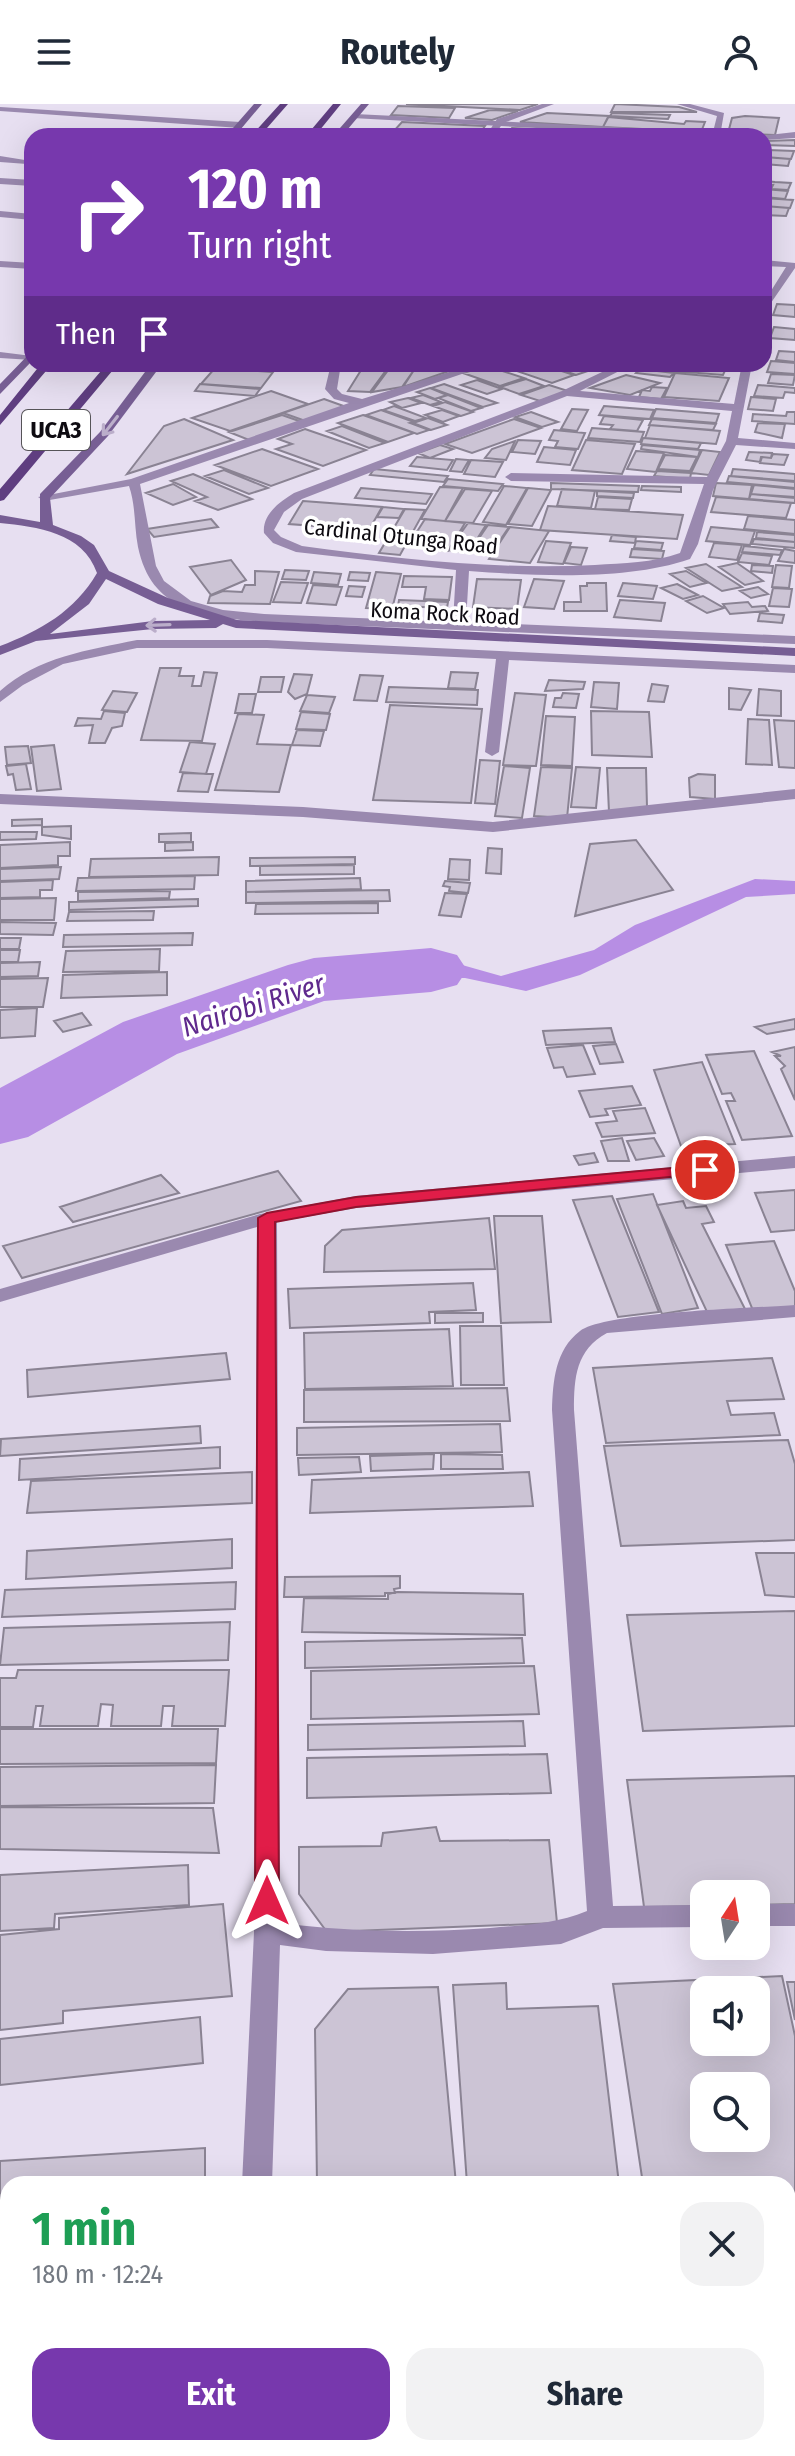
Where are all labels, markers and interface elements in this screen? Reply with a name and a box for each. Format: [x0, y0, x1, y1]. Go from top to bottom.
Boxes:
icon: menu [32, 30, 76, 74]
text: Routely [340, 30, 455, 74]
icon: person [719, 30, 763, 74]
text: 120 m [188, 156, 323, 223]
icon: right [56, 160, 160, 264]
text: Turn right [188, 224, 331, 268]
icon: arrive [132, 312, 176, 356]
text: Then [56, 316, 116, 352]
road number: UCA3 [22, 410, 90, 450]
one-way arrow [101, 415, 119, 436]
street label: Cardinal Otunga Road [303, 513, 499, 560]
street label: Koma Rock Road [370, 596, 520, 631]
one-way arrow [145, 618, 172, 633]
water label: Nairobi River [178, 967, 330, 1044]
pin [671, 1136, 739, 1204]
icon: arrive [683, 1148, 727, 1192]
position arrow [225, 1859, 309, 1943]
north arrow [690, 1880, 770, 1960]
map controls [690, 1880, 770, 2152]
button: sound [690, 1976, 770, 2056]
button: search [690, 2072, 770, 2152]
text: 1 min [32, 2200, 137, 2258]
button: close [680, 2202, 764, 2286]
text: 180 m · 12:24 [32, 2259, 163, 2290]
button: Exit [32, 2348, 390, 2440]
button: Share [406, 2348, 764, 2440]

